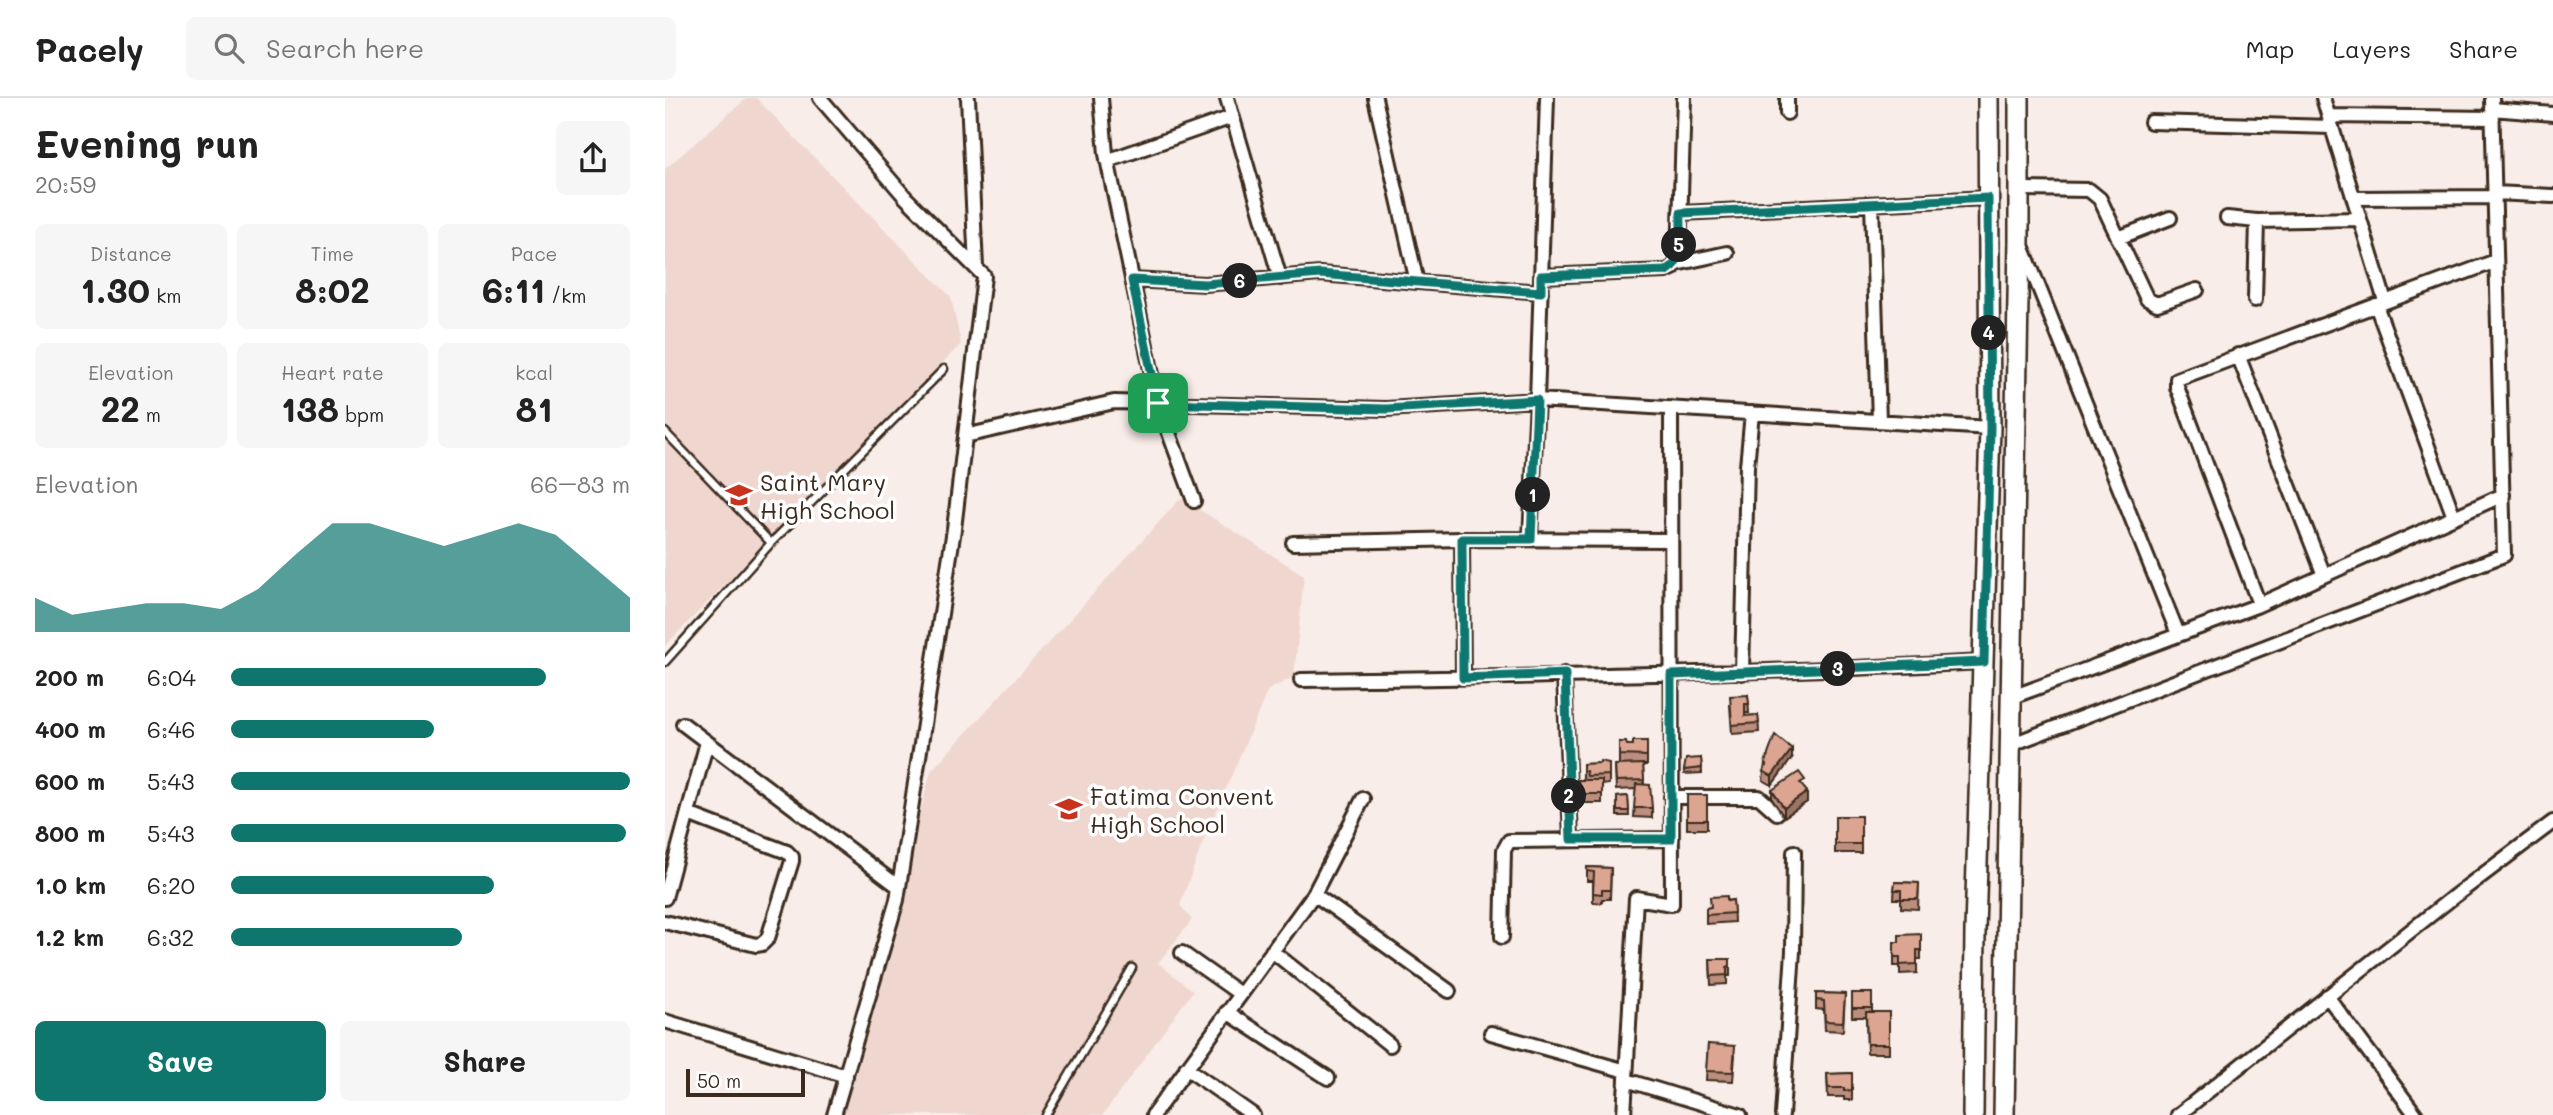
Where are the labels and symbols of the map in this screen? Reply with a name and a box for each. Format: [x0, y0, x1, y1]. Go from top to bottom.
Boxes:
pin: 5 [1661, 228, 1697, 262]
pin: 6 [1223, 264, 1257, 298]
pin: 4 [1971, 316, 2007, 350]
pin [1128, 373, 1188, 433]
place label: Saint Mary High School [760, 466, 895, 525]
pin: 1 [1515, 478, 1551, 512]
school or university icon: Saint Mary High School [724, 480, 754, 510]
pin: 3 [1821, 652, 1855, 686]
pin: 2 [1551, 778, 1587, 814]
place label: Fatima Convent High School [1090, 780, 1274, 839]
school or university icon: Fatima Convent High School [1054, 794, 1084, 824]
scale bar [686, 1066, 805, 1098]

